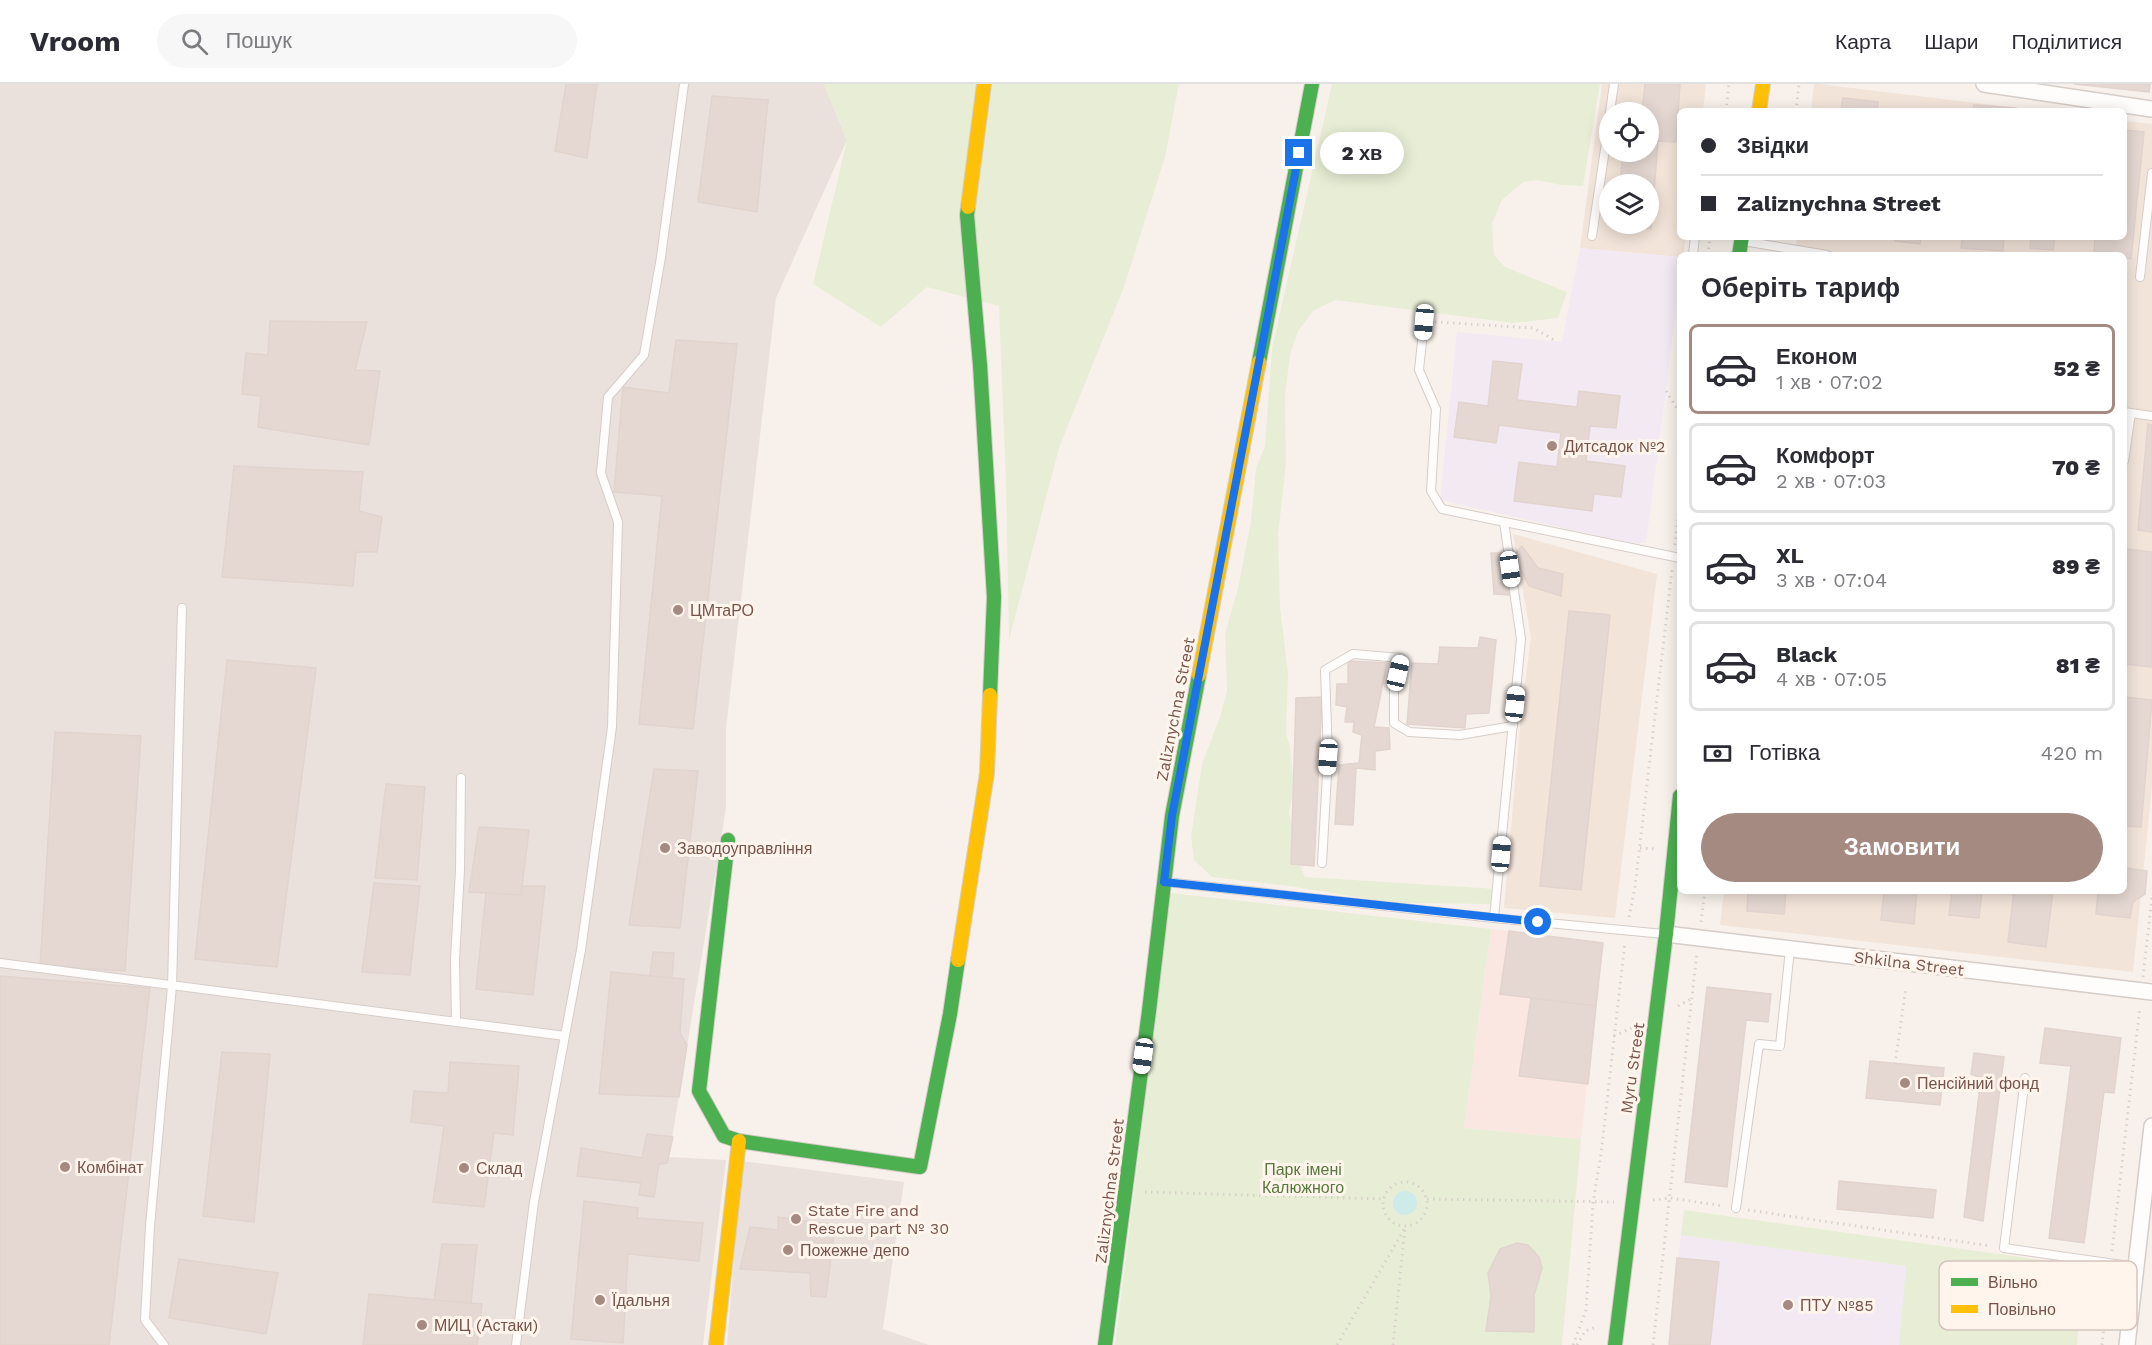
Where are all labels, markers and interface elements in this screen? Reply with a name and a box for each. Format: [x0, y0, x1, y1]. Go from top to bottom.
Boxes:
search box [157, 14, 577, 68]
text: Vroom [30, 25, 121, 58]
icon: search [178, 25, 211, 58]
text: Пошук [226, 28, 292, 53]
text: Карта [1835, 29, 1891, 54]
text: Шари [1924, 29, 1979, 54]
text: Поділитися [2012, 29, 2122, 54]
map controls [1599, 102, 1659, 234]
button: locate [1599, 102, 1659, 162]
callout: 2 хв [1320, 132, 1404, 174]
text: Звідки [1737, 133, 1809, 158]
route end [1285, 139, 1312, 166]
text: 2 хв [1342, 141, 1382, 165]
button: layers [1599, 174, 1659, 234]
text: Zaliznychna Street [1737, 191, 1941, 216]
text: Оберіть тариф [1701, 272, 1900, 304]
car [1413, 303, 1435, 341]
icon: car [1704, 342, 1758, 396]
text: Економ [1776, 344, 1858, 369]
text: 52 ₴ [2053, 356, 2100, 381]
text: 1 хв · 07:02 [1776, 370, 1883, 394]
place label: Дитсадок №2 [1564, 437, 1665, 456]
marker: Дитсадок №2 [1545, 439, 1559, 453]
icon: car [1704, 441, 1758, 495]
text: Комфорт [1776, 443, 1875, 468]
text: 70 ₴ [2052, 455, 2100, 480]
text: 2 хв · 07:03 [1776, 469, 1886, 493]
icon: car [1704, 540, 1758, 594]
text: XL [1776, 543, 1804, 568]
car [1499, 550, 1521, 588]
text: 89 ₴ [2052, 554, 2100, 579]
text: 3 хв · 07:04 [1776, 568, 1887, 592]
place label: ЦМтаРО [690, 601, 754, 620]
marker: ЦМтаРО [671, 603, 685, 617]
street label: Zaliznychna Street [1152, 635, 1199, 782]
icon: car [1704, 639, 1758, 693]
text: Black [1776, 642, 1837, 667]
car [1385, 653, 1411, 693]
text: 81 ₴ [2056, 653, 2100, 678]
text: 4 хв · 07:05 [1776, 667, 1887, 691]
car [1504, 685, 1526, 723]
icon: cash [1701, 737, 1734, 770]
car [1318, 738, 1338, 776]
text: Готівка [1749, 740, 1820, 765]
text: 420 m [2041, 741, 2103, 765]
button: Замовити [1701, 813, 2103, 882]
car [1490, 835, 1512, 873]
place label: Заводоуправління [677, 839, 812, 858]
marker: Заводоуправління [658, 841, 672, 855]
route start [1524, 908, 1551, 935]
street label: Shkilna Street [1853, 947, 1965, 980]
street label: Myru Street [1617, 1021, 1648, 1115]
car [1132, 1037, 1154, 1075]
place label: Пенсійний фонд [1917, 1074, 2040, 1093]
marker: Пенсійний фонд [1898, 1076, 1912, 1090]
street label: Zaliznychna Street [1091, 1117, 1128, 1265]
place label: Комбінат [77, 1158, 144, 1177]
place label: Склад [476, 1159, 523, 1178]
marker: Комбінат [58, 1160, 72, 1174]
park label: Парк імені Калюжного [1262, 1160, 1344, 1197]
marker: Склад [457, 1161, 471, 1175]
place label: State Fire and Rescue part № 30 [808, 1201, 949, 1238]
marker: State Fire and Rescue part № 30 [789, 1212, 803, 1226]
place label: Пожежне депо [800, 1241, 909, 1260]
marker: Пожежне депо [781, 1243, 795, 1257]
legend [1939, 1261, 2137, 1330]
text: Вільно [1988, 1273, 2038, 1292]
place label: Їдальня [612, 1291, 670, 1310]
marker: Їдальня [593, 1293, 607, 1307]
place label: ПТУ №85 [1800, 1296, 1874, 1315]
marker: ПТУ №85 [1781, 1298, 1795, 1312]
text: Повільно [1988, 1300, 2056, 1319]
place label: МИЦ (Астаки) [434, 1316, 538, 1335]
marker: МИЦ (Астаки) [415, 1318, 429, 1332]

